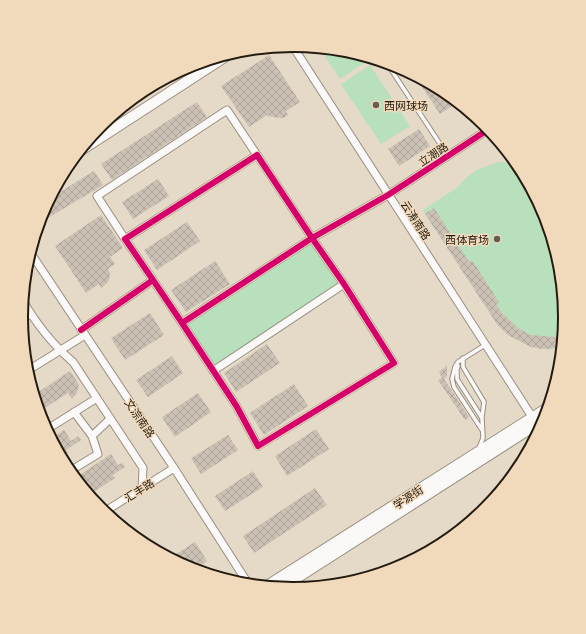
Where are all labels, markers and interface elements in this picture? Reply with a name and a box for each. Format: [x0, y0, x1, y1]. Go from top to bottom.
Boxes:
place label: 西网球场 [384, 98, 428, 113]
marker: 西网球场 [371, 100, 381, 110]
street label: 立潮路 [415, 139, 451, 169]
street label: 云涛南路 [398, 197, 434, 243]
place label: 西体育场 [445, 232, 489, 247]
marker: 西体育场 [492, 234, 502, 244]
street label: 文淙南路 [121, 396, 159, 440]
street label: 汇丰路 [121, 475, 157, 505]
street label: 学源街 [390, 482, 426, 512]

